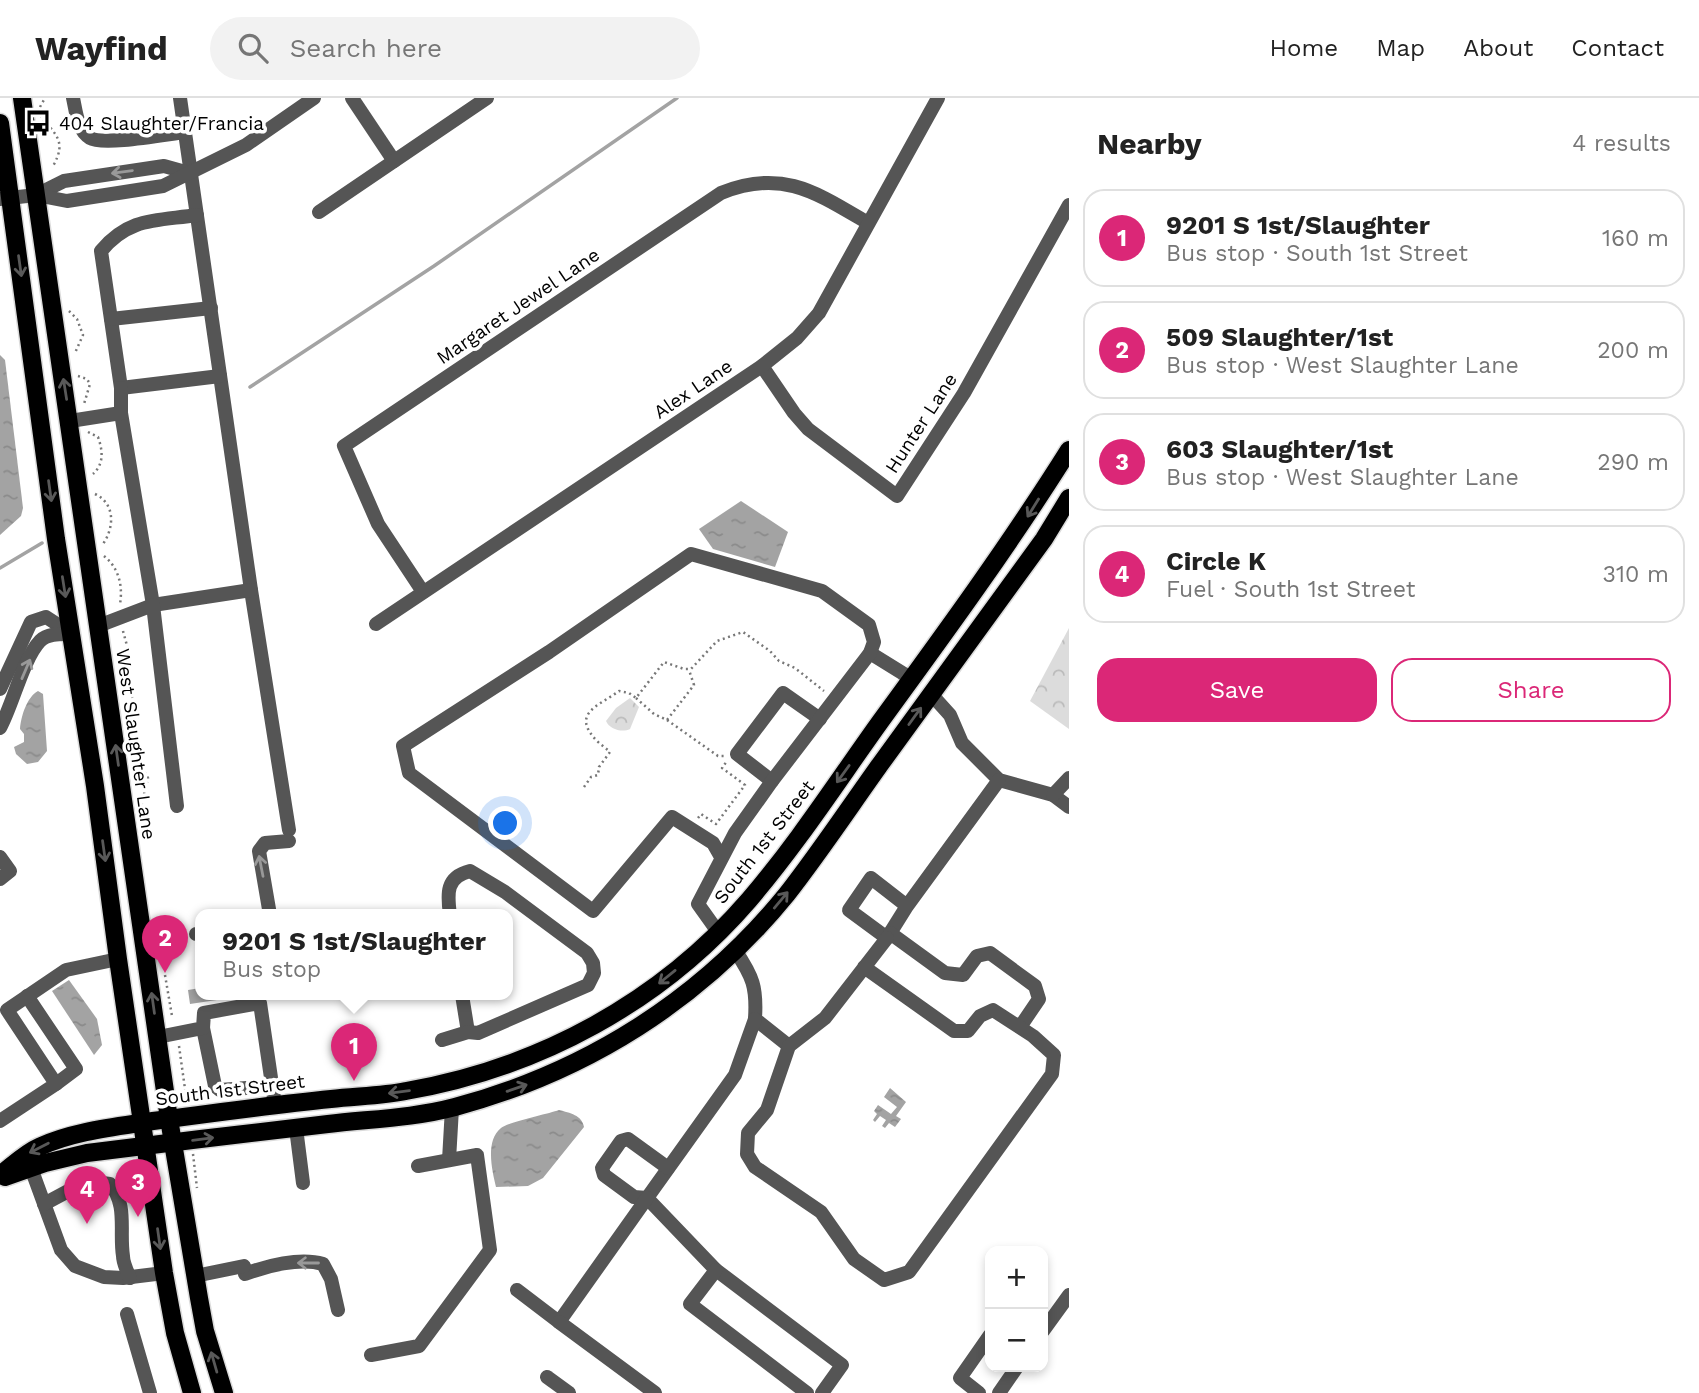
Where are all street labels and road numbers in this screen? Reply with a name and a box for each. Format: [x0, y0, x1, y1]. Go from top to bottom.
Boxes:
street label: Margaret Jewel Lane [432, 243, 604, 369]
street label: Alex Lane [649, 354, 737, 424]
street label: Hunter Lane [880, 369, 962, 477]
street label: West Slaughter Lane [111, 647, 161, 841]
street label: South 1st Street [709, 776, 819, 908]
street label: South 1st Street [154, 1069, 306, 1111]

